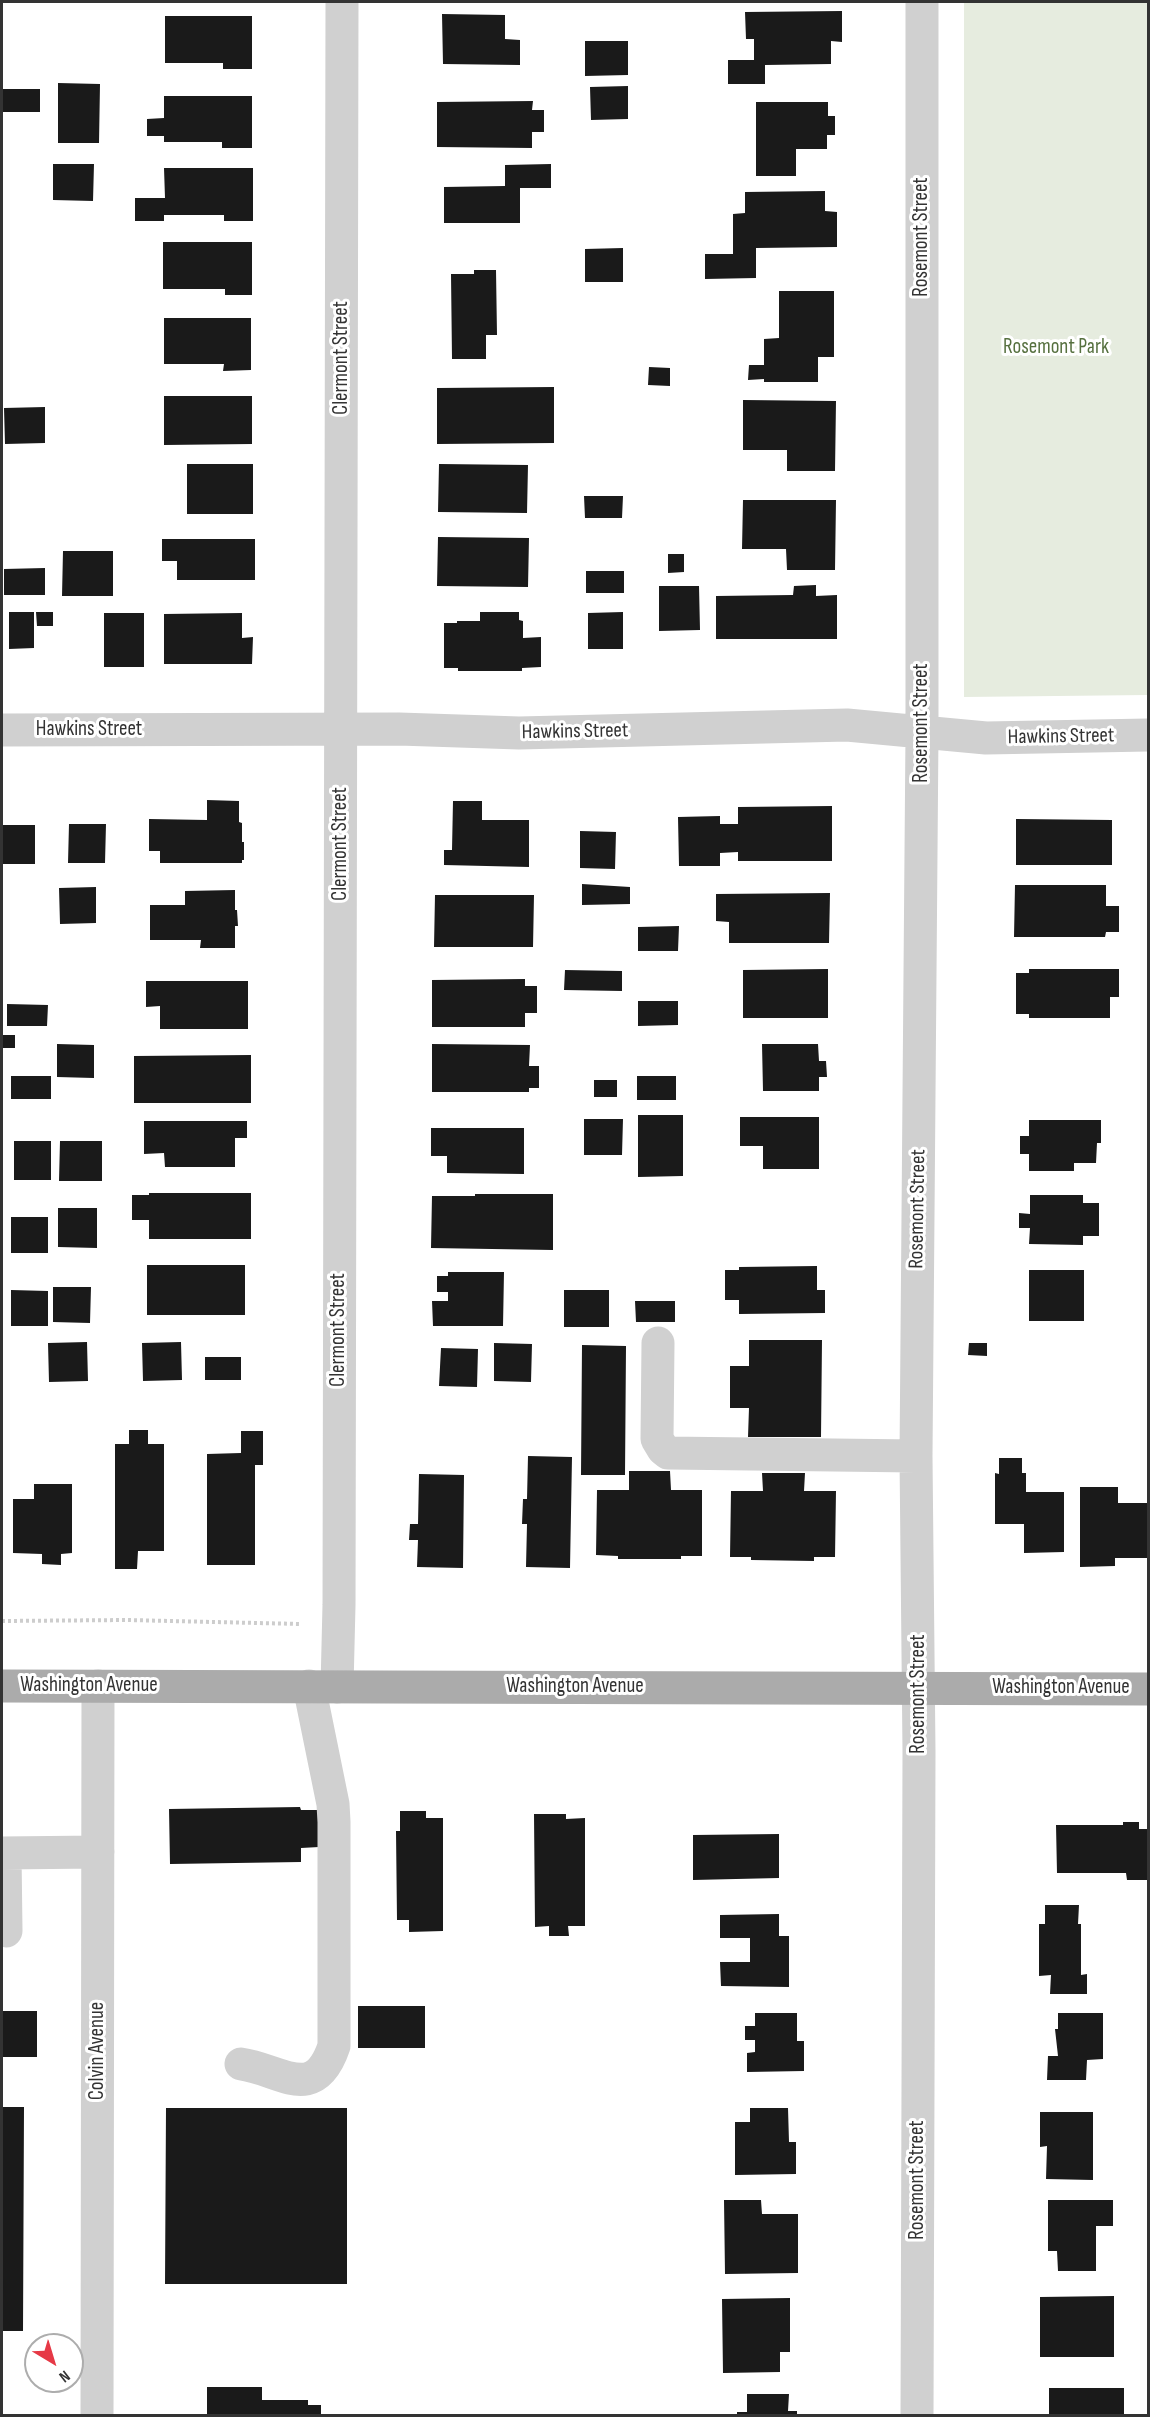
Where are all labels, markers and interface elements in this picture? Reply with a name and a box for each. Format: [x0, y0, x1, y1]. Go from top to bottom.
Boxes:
street label: Rosemont Street [909, 177, 935, 297]
street label: Clermont Street [329, 301, 355, 415]
park label: Rosemont Park [1003, 335, 1109, 361]
street label: Rosemont Street [909, 663, 935, 783]
street label: Hawkins Street [36, 717, 142, 743]
street label: Hawkins Street [522, 718, 628, 746]
street label: Hawkins Street [1008, 723, 1114, 751]
street label: Clermont Street [328, 787, 354, 901]
street label: Rosemont Street [904, 1149, 932, 1269]
street label: Clermont Street [326, 1273, 352, 1387]
street label: Rosemont Street [906, 1634, 932, 1754]
street label: Washington Avenue [20, 1673, 158, 1699]
street label: Washington Avenue [506, 1674, 644, 1700]
street label: Washington Avenue [992, 1675, 1130, 1701]
street label: Colvin Avenue [85, 2002, 111, 2100]
street label: Rosemont Street [905, 2120, 931, 2240]
north arrow [24, 2333, 84, 2393]
text: N [55, 2366, 73, 2386]

